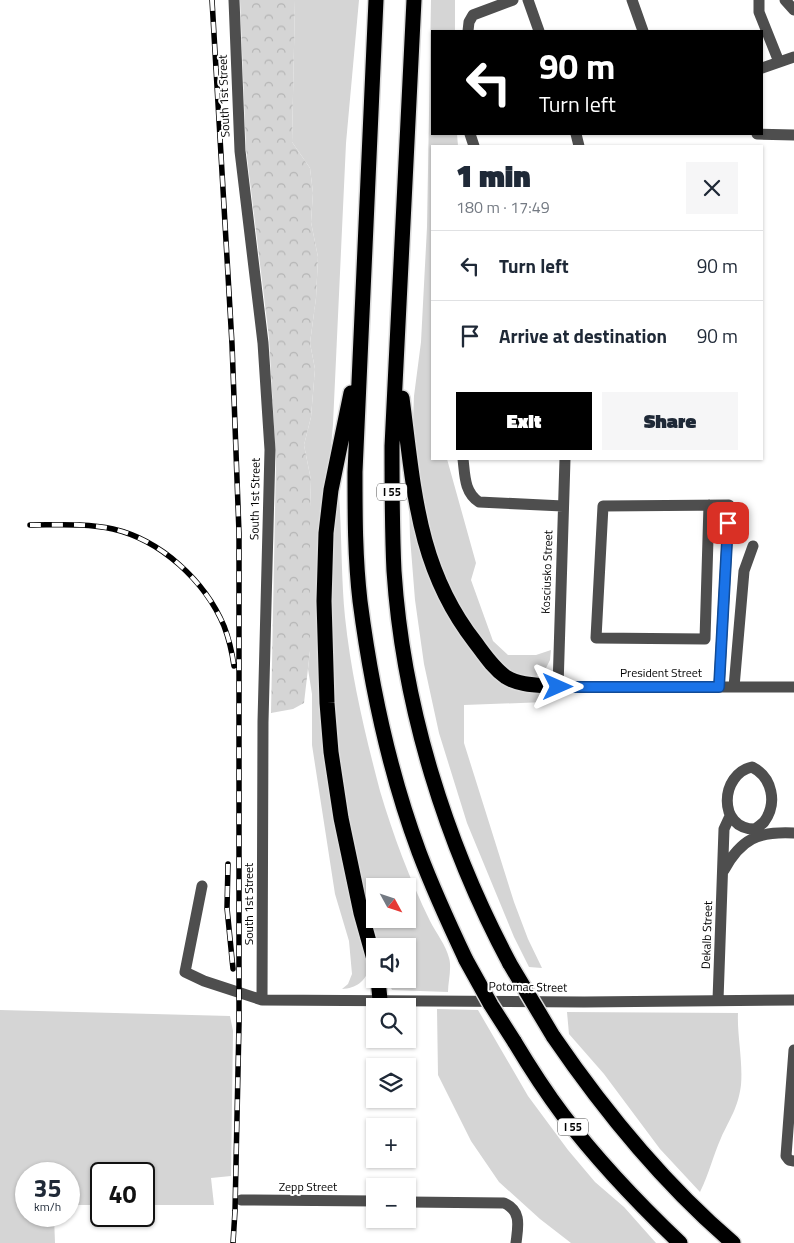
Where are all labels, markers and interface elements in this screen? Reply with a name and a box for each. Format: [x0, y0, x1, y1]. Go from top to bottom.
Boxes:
text: 90 m [539, 39, 615, 93]
icon: left [456, 50, 521, 115]
street label: South 1st Street [213, 54, 234, 138]
text: Turn left [539, 87, 616, 121]
text: 1 min [456, 153, 531, 199]
button: close [686, 162, 738, 214]
text: 180 m · 17:49 [456, 195, 550, 219]
text: Turn left [499, 251, 569, 280]
text: 90 m [697, 251, 738, 280]
icon: left [456, 252, 484, 280]
text: Arrive at destination [499, 321, 667, 350]
text: 90 m [697, 321, 738, 350]
icon: arrive [456, 322, 484, 350]
button: Exit [456, 392, 592, 450]
button: Share [602, 392, 738, 450]
street label: South 1st Street [244, 457, 265, 540]
road number: I 55 [377, 484, 407, 501]
pin [707, 502, 749, 544]
icon: arrive [714, 509, 742, 537]
street label: Kosciusko Street [536, 529, 557, 614]
position arrow [531, 660, 583, 712]
street label: President Street [620, 663, 703, 682]
street label: South 1st Street [239, 862, 258, 945]
north arrow [366, 878, 416, 928]
map controls [366, 878, 416, 1228]
street label: Dekalb Street [696, 900, 717, 969]
button: sound [366, 938, 416, 988]
street label: Potomac Street [488, 976, 568, 997]
button: search [366, 998, 416, 1048]
button: layers [366, 1058, 416, 1108]
button: + [366, 1118, 416, 1168]
road number: I 55 [558, 1118, 588, 1136]
speed limit sign: 40 [90, 1162, 155, 1227]
text: 35 [33, 1169, 62, 1207]
street label: Zepp Street [279, 1177, 338, 1196]
button: − [366, 1178, 416, 1228]
text: km/h [34, 1197, 61, 1216]

